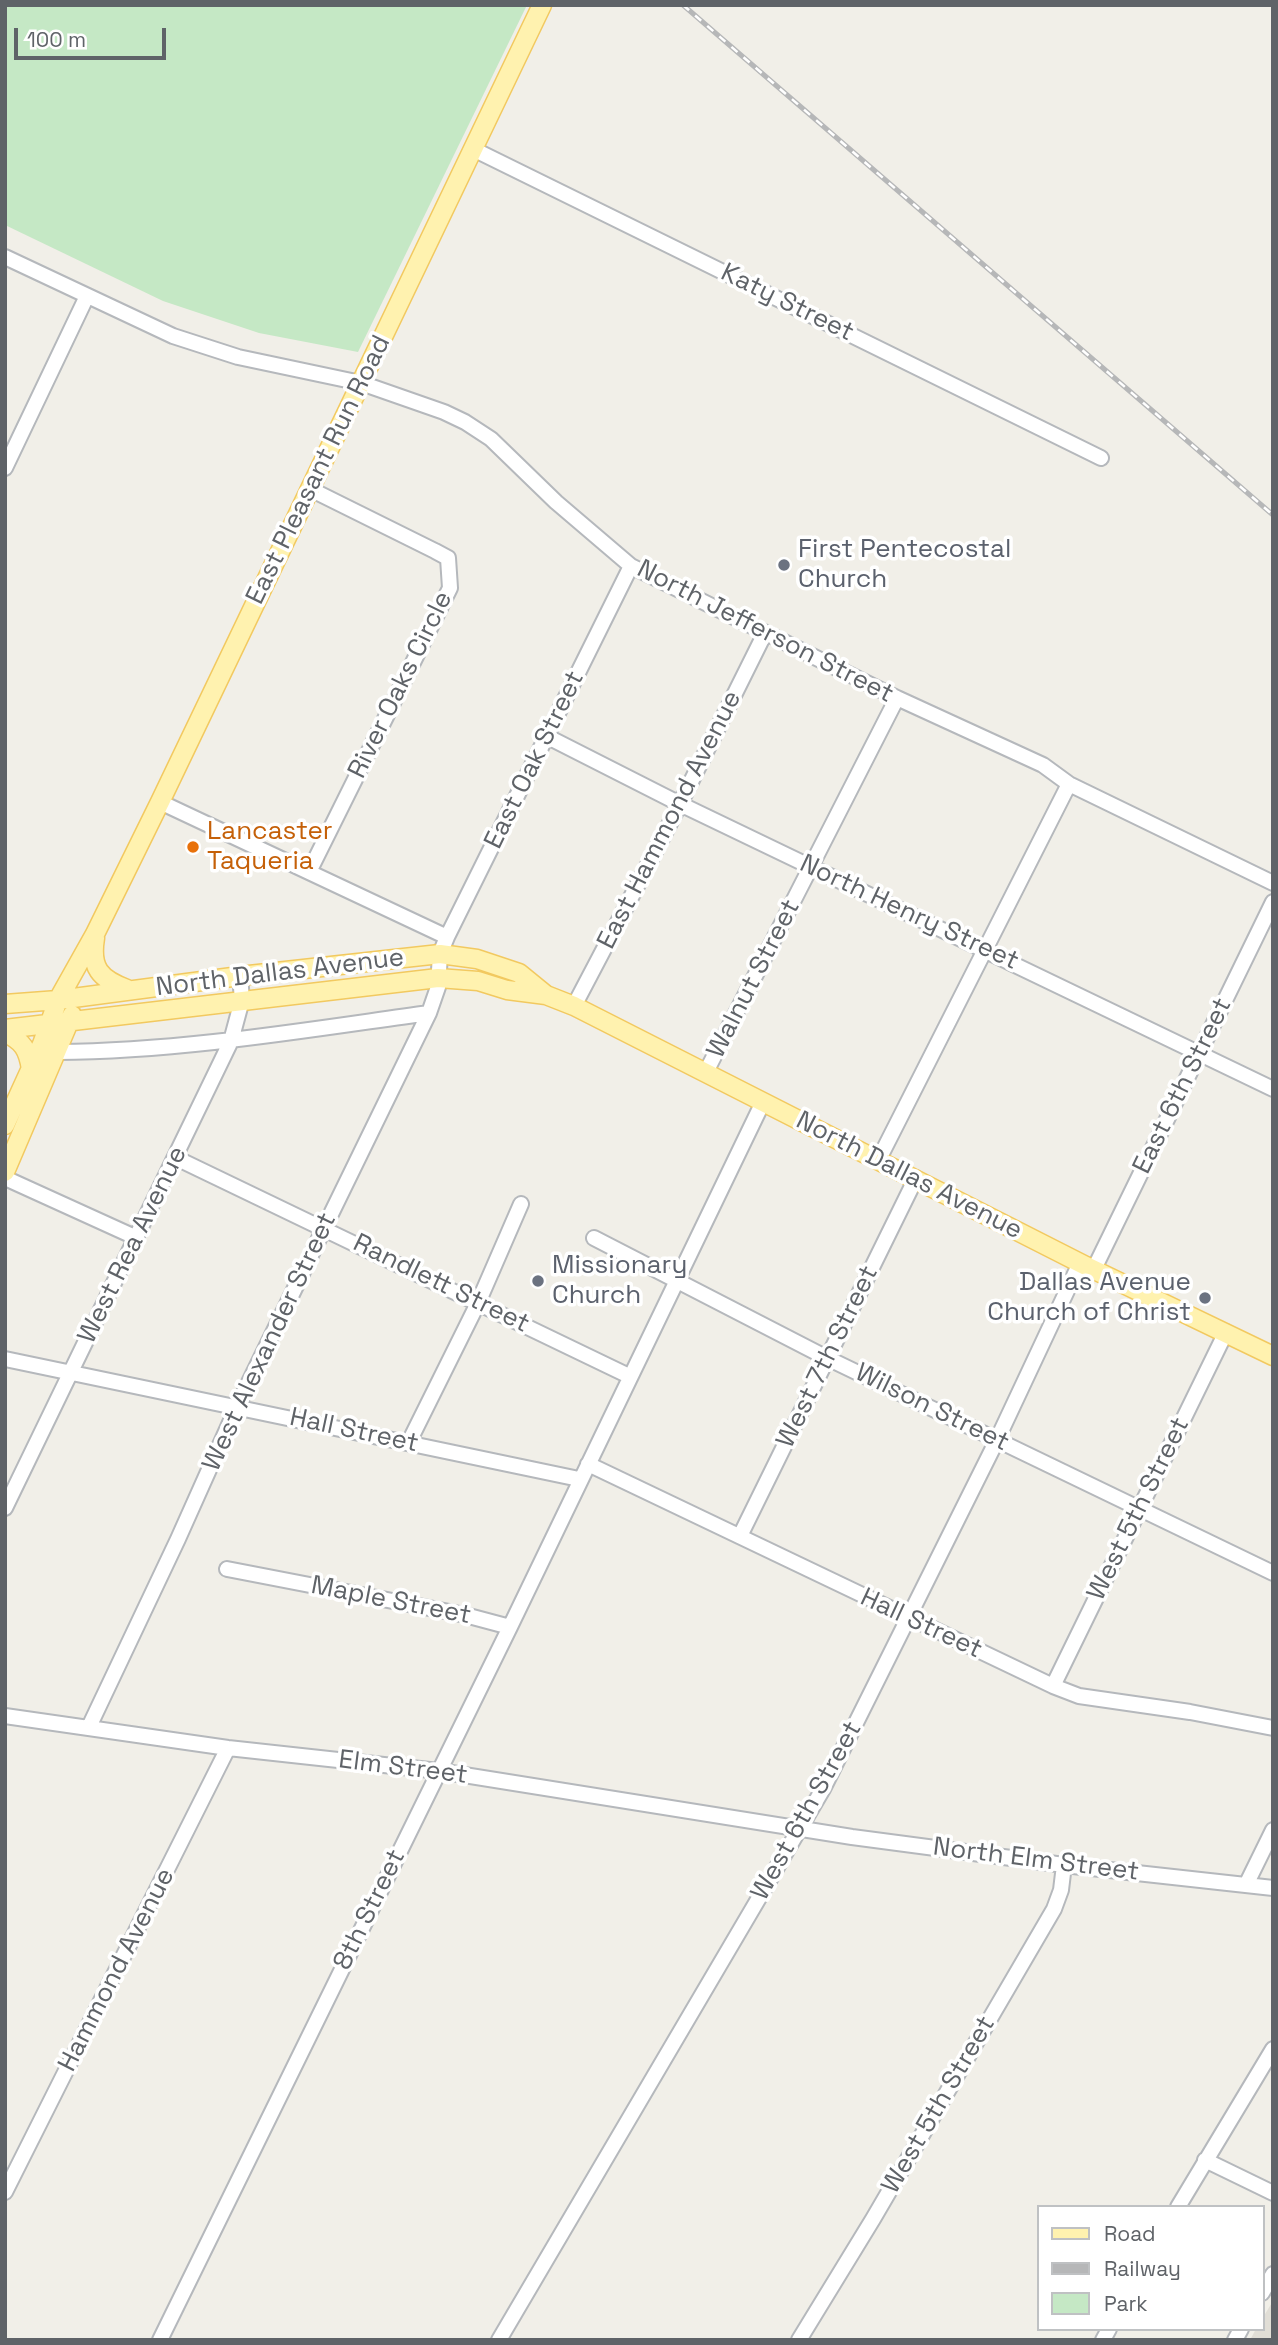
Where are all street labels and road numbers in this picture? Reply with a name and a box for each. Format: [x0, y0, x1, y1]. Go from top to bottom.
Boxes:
street label: Katy Street [715, 257, 859, 349]
street label: East Pleasant Run Road [240, 330, 398, 610]
street label: North Jefferson Street [632, 554, 898, 710]
street label: River Oaks Circle [342, 586, 460, 784]
street label: East Oak Street [478, 666, 592, 854]
street label: East Hammond Avenue [591, 686, 749, 954]
street label: North Henry Street [795, 849, 1023, 977]
street label: Walnut Street [701, 895, 807, 1063]
street label: North Dallas Avenue [154, 942, 406, 1004]
street label: East 6th Street [1127, 993, 1239, 1179]
street label: North Dallas Avenue [791, 1105, 1027, 1247]
street label: West Rea Avenue [72, 1142, 194, 1348]
street label: West Alexander Street [196, 1208, 344, 1476]
street label: Randlett Street [348, 1228, 534, 1340]
street label: West 7th Street [770, 1261, 886, 1453]
street label: Wilson Street [850, 1357, 1014, 1459]
street label: Hall Street [287, 1402, 421, 1460]
street label: West 5th Street [1081, 1413, 1197, 1605]
street label: Maple Street [308, 1570, 474, 1632]
street label: Hall Street [855, 1582, 987, 1666]
street label: West 6th Street [745, 1716, 869, 1906]
street label: Elm Street [337, 1745, 469, 1791]
street label: North Elm Street [931, 1832, 1141, 1888]
street label: 8th Street [327, 1845, 413, 1975]
street label: Hammond Avenue [52, 1863, 182, 2077]
street label: West 5th Street [876, 2011, 1002, 2199]

